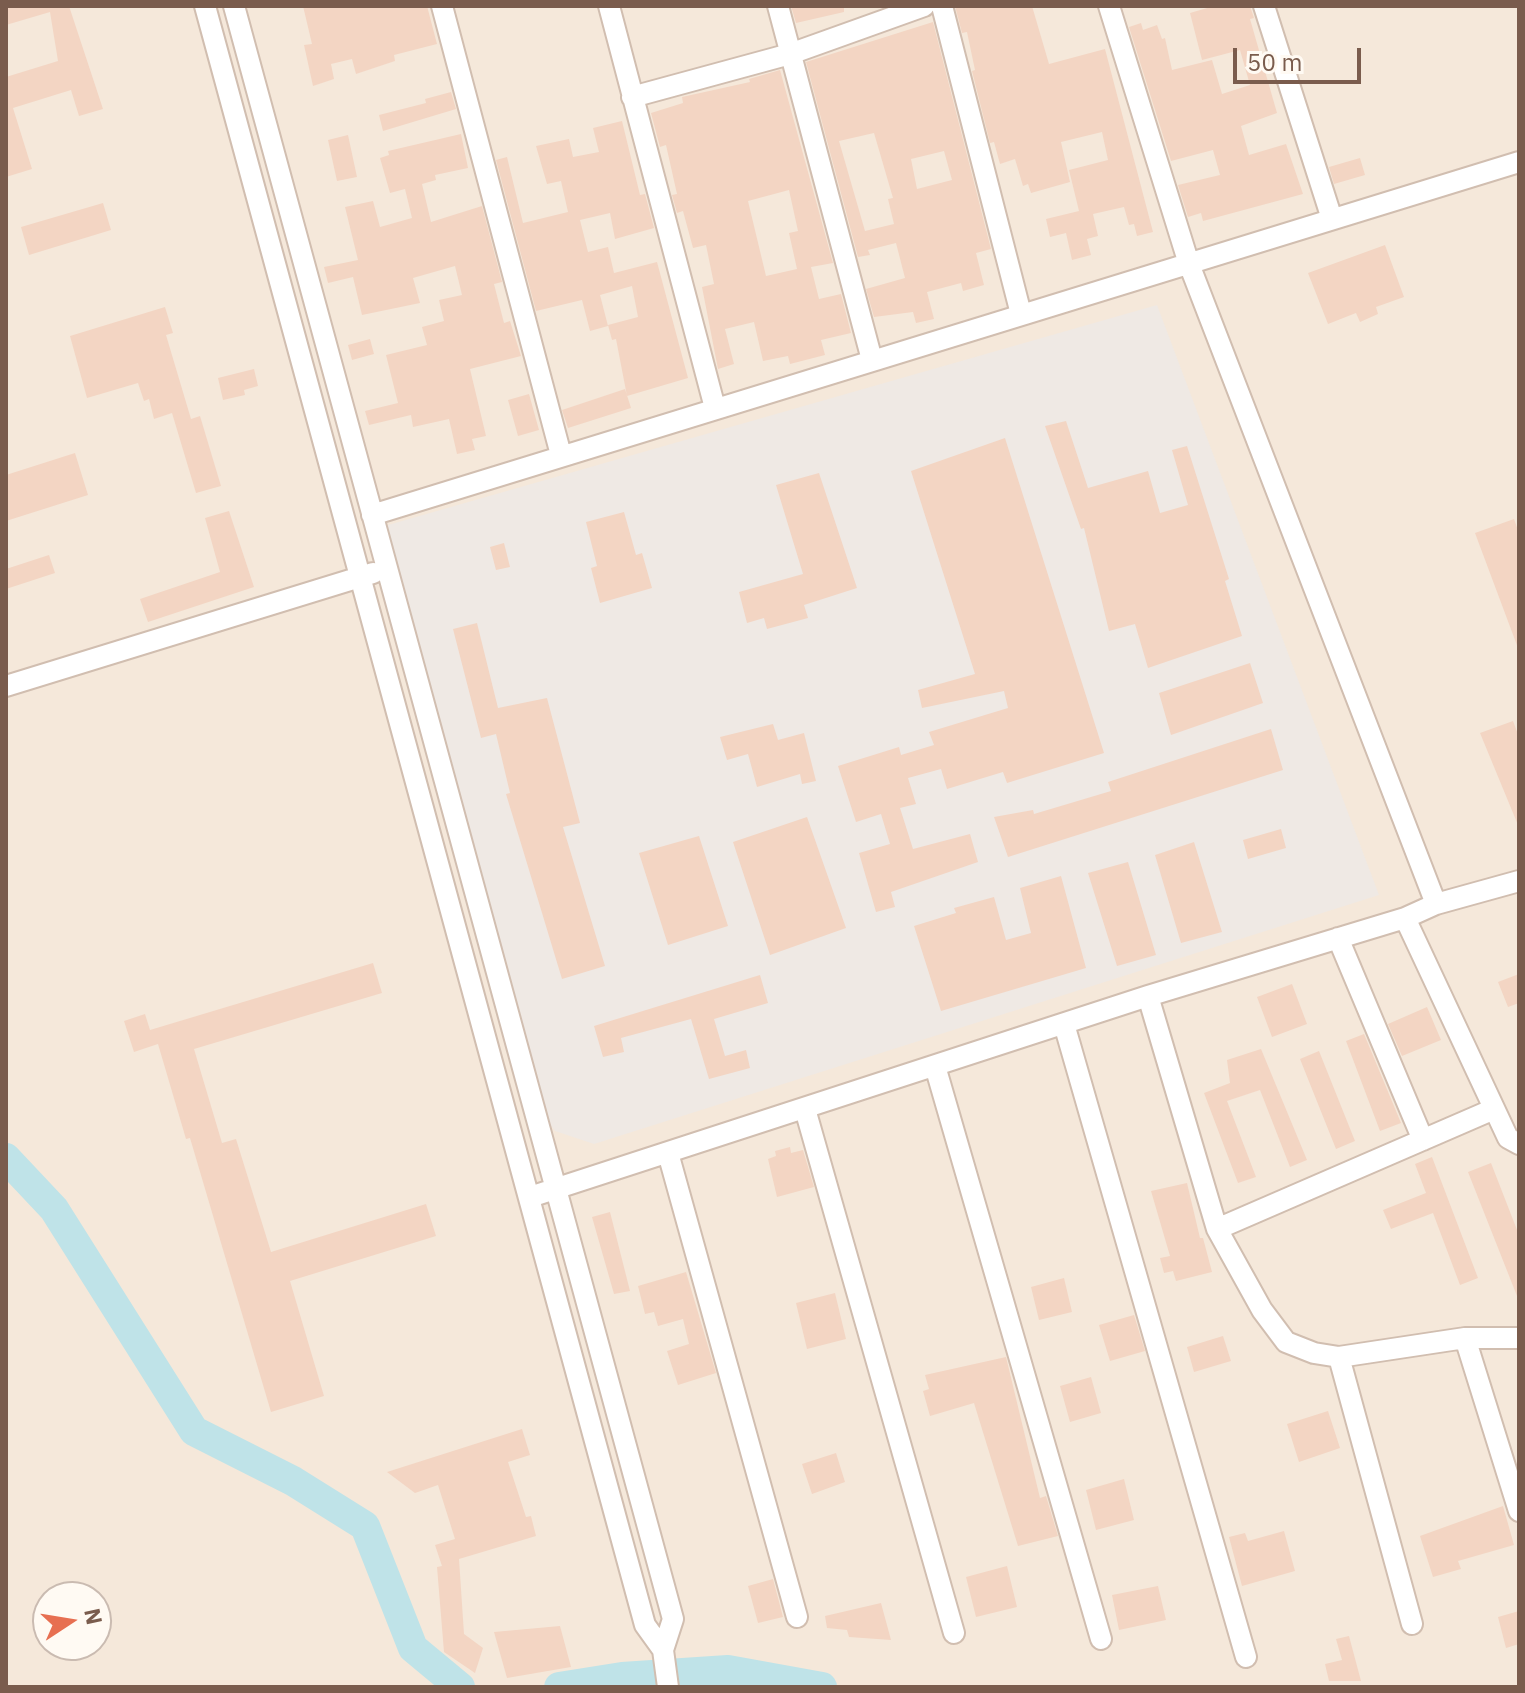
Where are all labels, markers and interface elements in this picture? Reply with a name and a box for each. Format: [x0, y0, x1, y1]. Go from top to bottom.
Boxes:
scale bar [1237, 32, 1365, 82]
text: 50 m [1247, 46, 1302, 78]
north arrow [32, 1581, 112, 1661]
text: N [78, 1606, 110, 1627]

